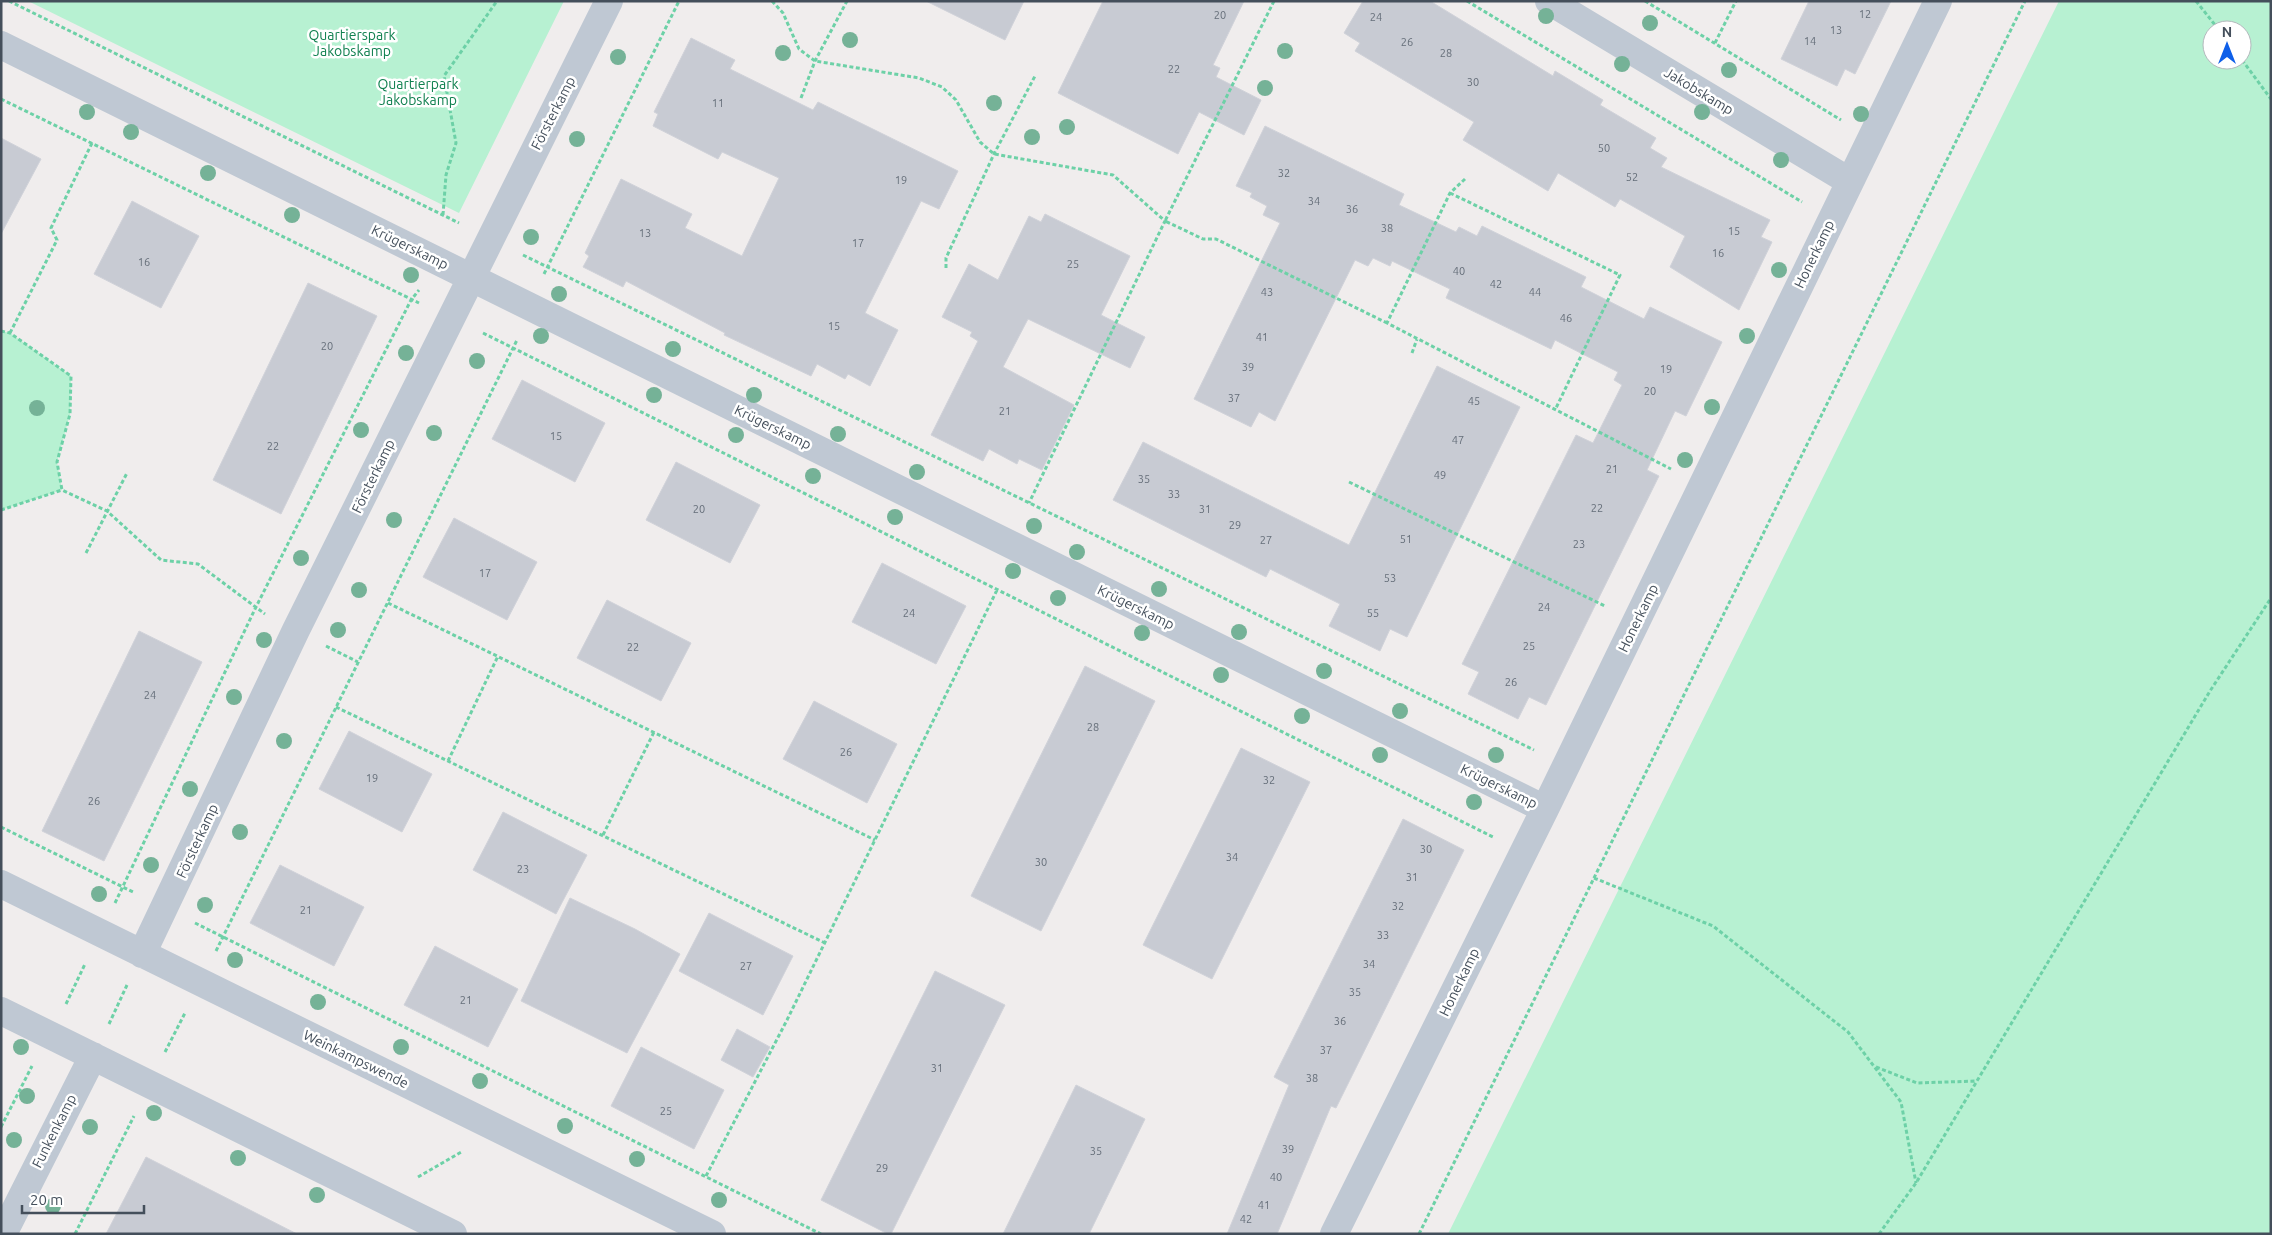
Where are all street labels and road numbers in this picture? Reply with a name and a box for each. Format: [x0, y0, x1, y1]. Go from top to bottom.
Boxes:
street label: Jakobskamp [1662, 64, 1736, 118]
street label: Försterkamp [528, 74, 578, 152]
street label: Honerkamp [1791, 217, 1837, 291]
street label: Krügerskamp [369, 222, 451, 272]
street label: Krügerskamp [732, 402, 814, 452]
street label: Försterkamp [348, 437, 398, 515]
street label: Honerkamp [1615, 581, 1661, 655]
street label: Krügerskamp [1095, 582, 1177, 632]
street label: Krügerskamp [1458, 761, 1540, 811]
street label: Försterkamp [173, 801, 221, 881]
street label: Honerkamp [1436, 945, 1482, 1019]
street label: Weinkampswende [301, 1027, 411, 1091]
street label: Funkenkamp [29, 1092, 79, 1170]

